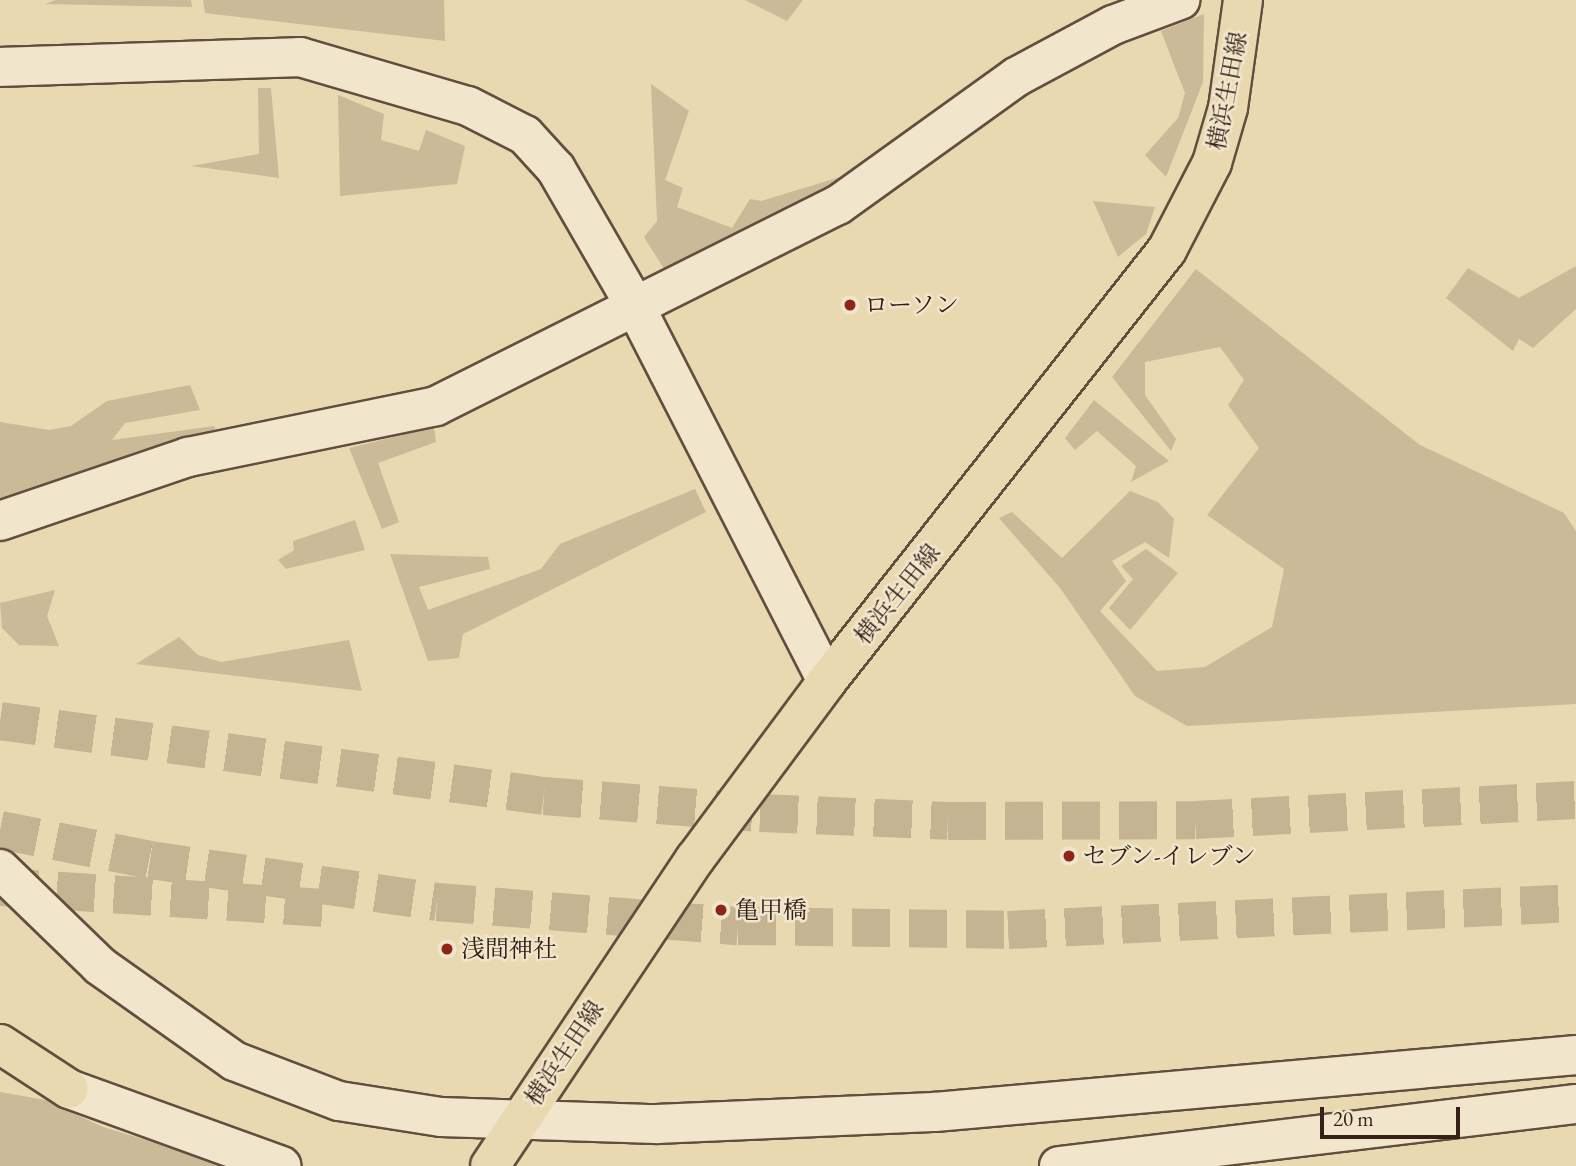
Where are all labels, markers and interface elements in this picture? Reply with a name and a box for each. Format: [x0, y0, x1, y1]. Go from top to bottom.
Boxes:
street label: 横浜生田線 [1201, 29, 1253, 153]
place label: ローソン [864, 291, 960, 319]
marker: ローソン [842, 297, 858, 313]
street label: 横浜生田線 [848, 538, 946, 650]
place label: セブン-イレブン [1083, 842, 1258, 870]
marker: セブン-イレブン [1061, 848, 1077, 864]
place label: 亀甲橋 [735, 896, 807, 924]
marker: 亀甲橋 [713, 902, 729, 918]
place label: 浅間神社 [461, 935, 557, 963]
marker: 浅間神社 [439, 941, 455, 957]
street label: 横浜生田線 [519, 995, 609, 1111]
scale bar [1324, 1092, 1464, 1136]
text: 20 m [1333, 1105, 1374, 1132]

